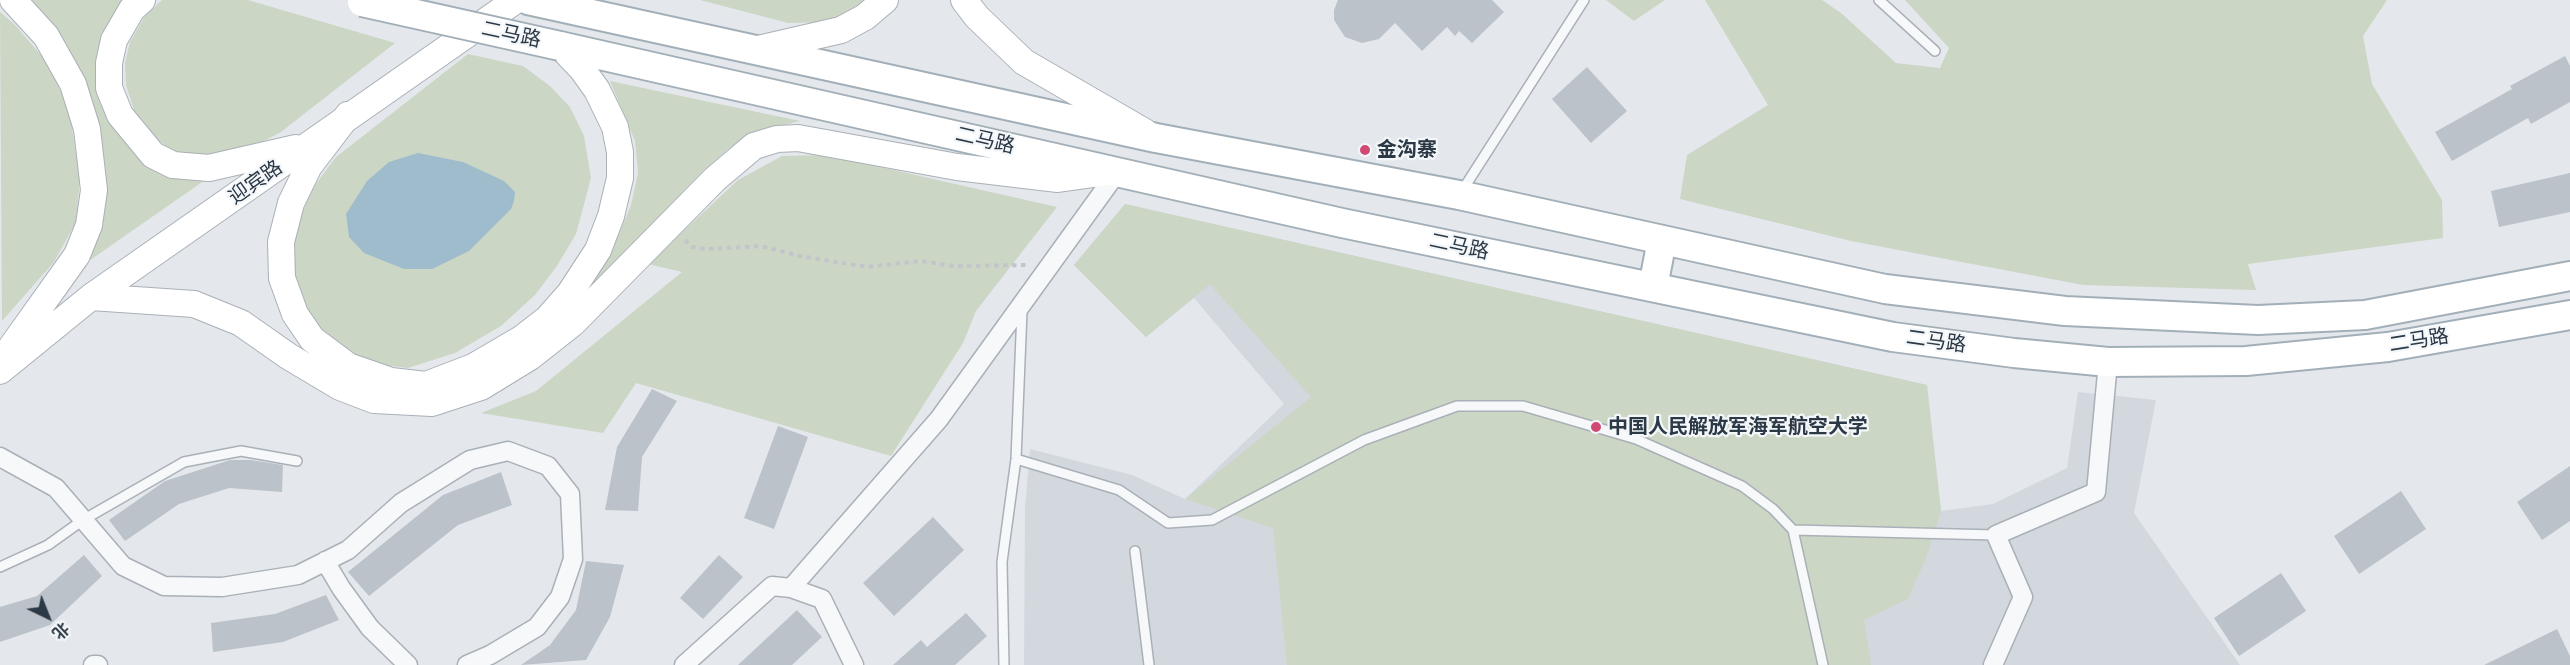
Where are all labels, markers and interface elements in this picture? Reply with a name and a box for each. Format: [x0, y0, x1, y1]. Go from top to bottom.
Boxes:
street label: 二马路 [479, 17, 543, 53]
street label: 二马路 [953, 123, 1017, 159]
place label: 金沟寨 [1377, 138, 1437, 162]
marker: 金沟寨 [1358, 143, 1372, 157]
street label: 迎宾路 [225, 156, 287, 210]
street label: 二马路 [1427, 229, 1491, 265]
street label: 二马路 [2387, 324, 2451, 358]
street label: 二马路 [1905, 326, 1967, 358]
place label: 中国人民解放军海军航空大学 [1608, 415, 1868, 439]
marker: 中国人民解放军海军航空大学 [1589, 420, 1603, 434]
north arrow [18, 587, 78, 647]
text: 北 [49, 619, 72, 642]

